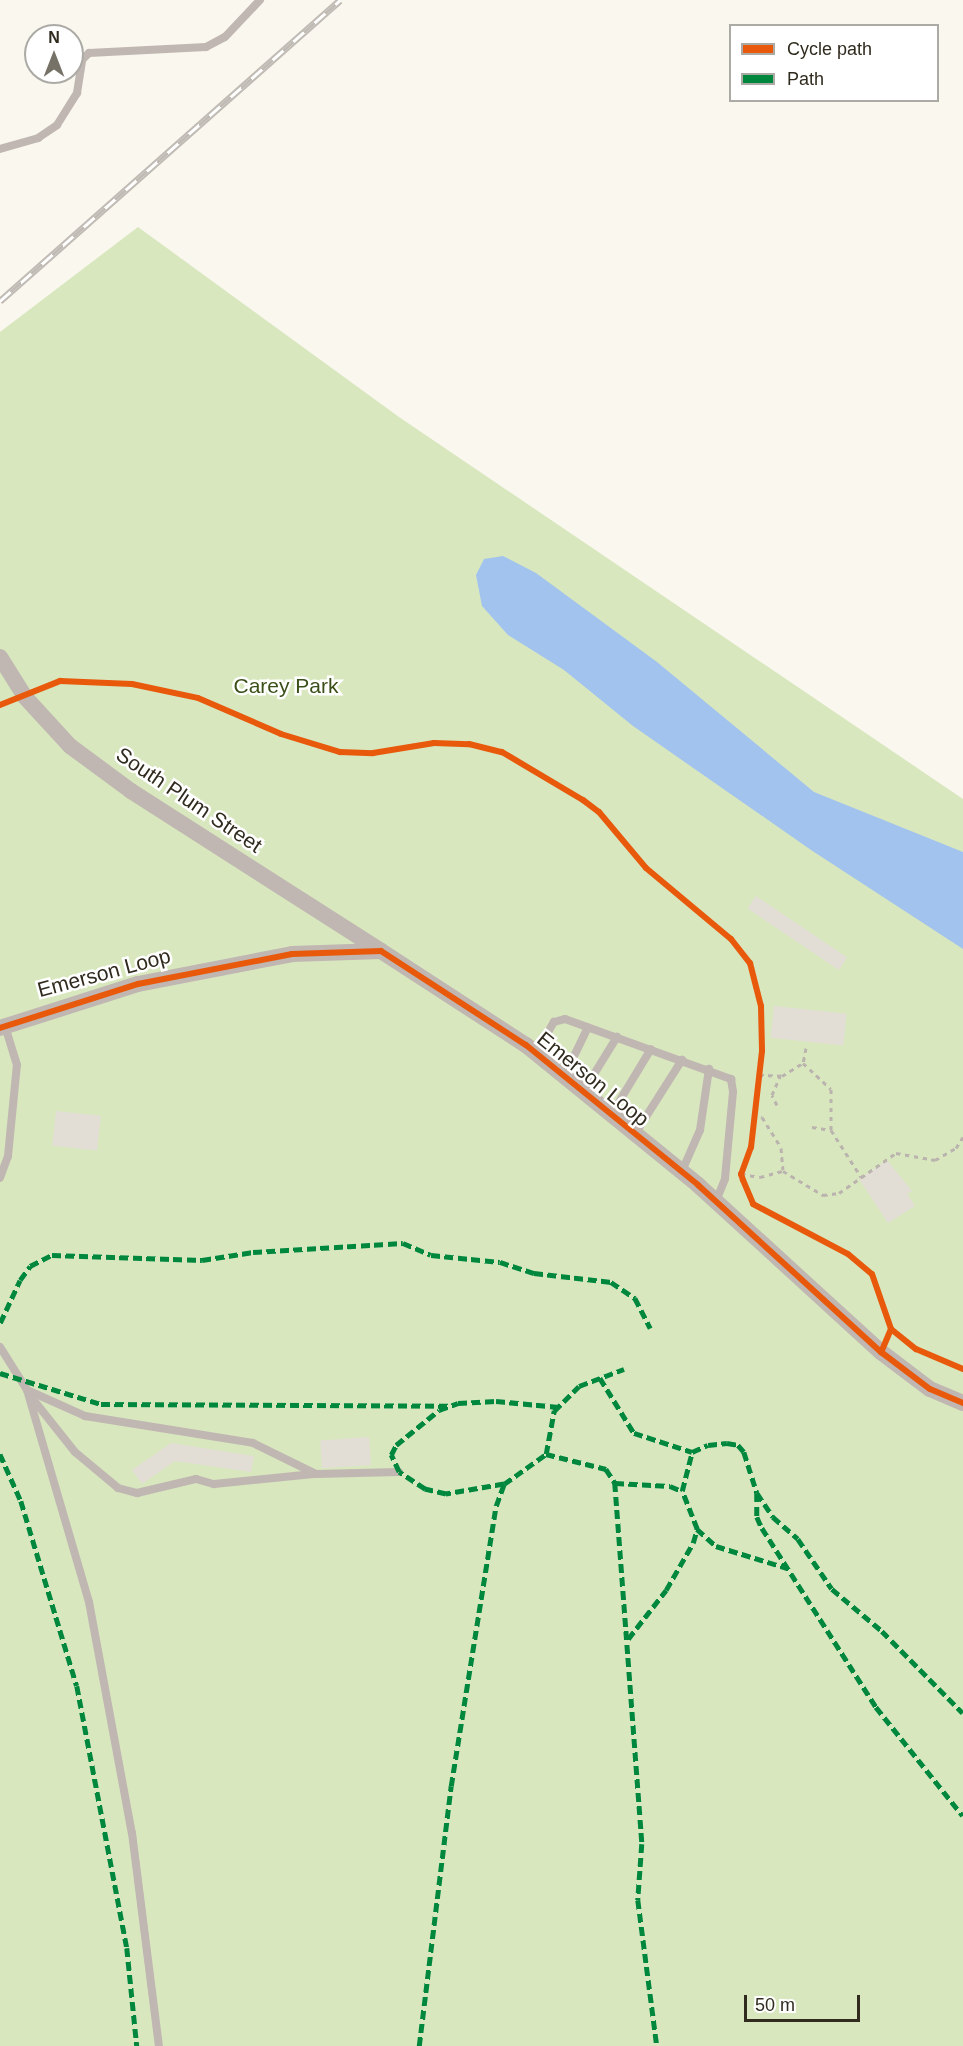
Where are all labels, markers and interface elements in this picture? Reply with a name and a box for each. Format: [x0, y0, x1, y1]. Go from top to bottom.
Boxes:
north arrow [24, 24, 84, 84]
legend [729, 24, 939, 102]
text: N [48, 29, 60, 46]
text: Cycle path [787, 39, 872, 59]
text: Path [787, 69, 824, 89]
park label: Carey Park [233, 673, 339, 699]
street label: South Plum Street [111, 742, 267, 858]
street label: Emerson Loop [35, 943, 173, 1003]
street label: Emerson Loop [532, 1026, 654, 1132]
scale bar [747, 1983, 862, 2021]
text: 50 m [755, 1995, 795, 2015]

